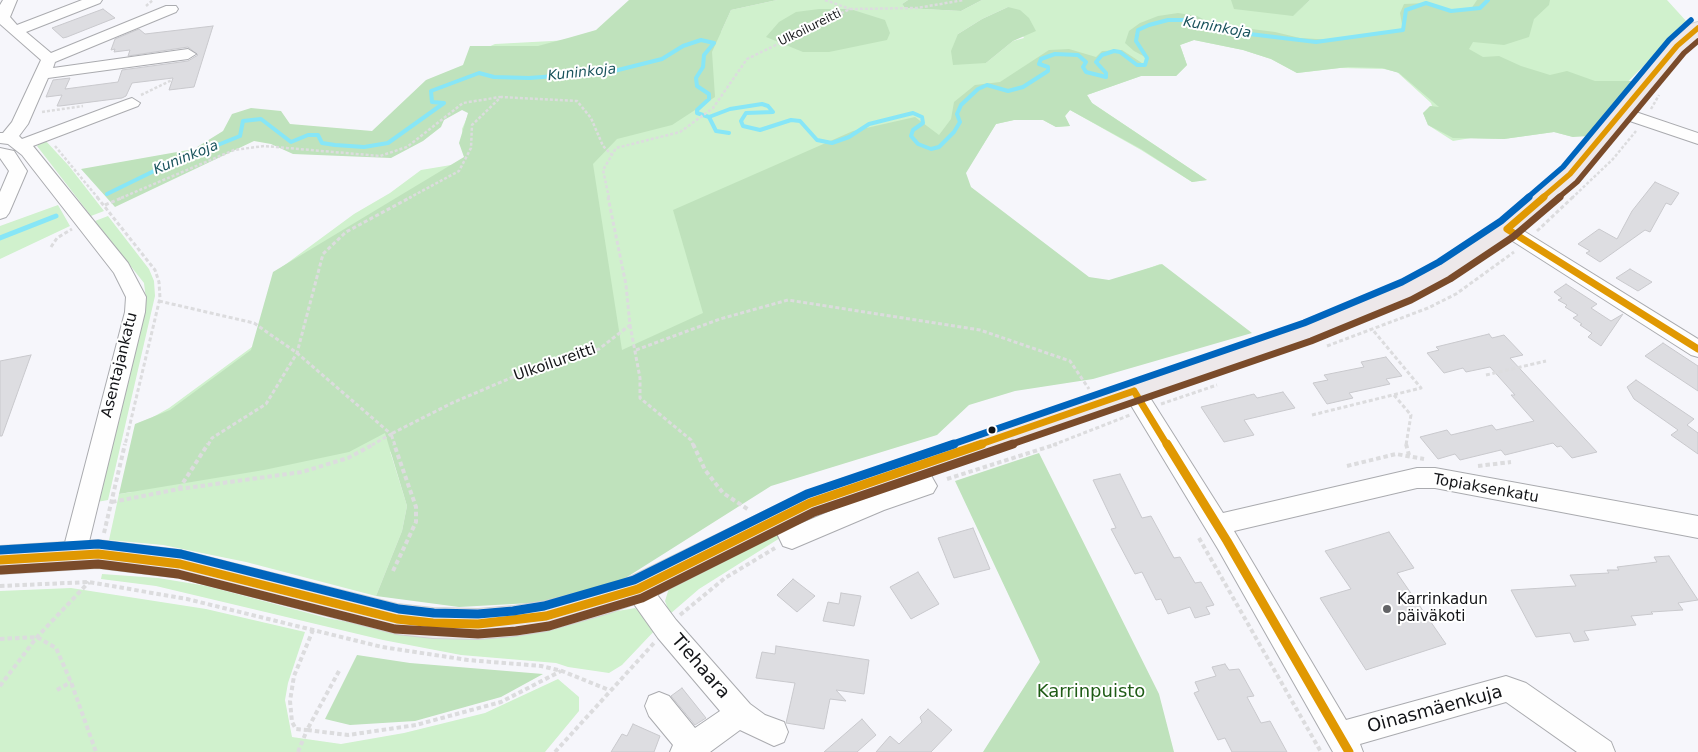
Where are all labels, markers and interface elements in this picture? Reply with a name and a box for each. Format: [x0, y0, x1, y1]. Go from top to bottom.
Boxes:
street label: Ulkoilureitti [776, 7, 844, 49]
water label: Kuninkoja [1182, 14, 1252, 42]
water label: Kuninkoja [547, 61, 617, 85]
water label: Kuninkoja [151, 137, 221, 179]
street label: Asentajankatu [98, 311, 142, 419]
street label: Ulkoilureitti [512, 341, 598, 385]
unlabelled marker [987, 425, 997, 435]
street label: Topiaksenkatu [1432, 471, 1540, 507]
place label: Karrinkadun päiväkoti [1397, 591, 1488, 626]
marker: Karrinkadun päiväkoti [1381, 603, 1393, 615]
street label: Tiehaara [666, 630, 734, 704]
park label: Karrinpuisto [1037, 681, 1145, 703]
street label: Oinasmäenkuja [1365, 682, 1505, 738]

